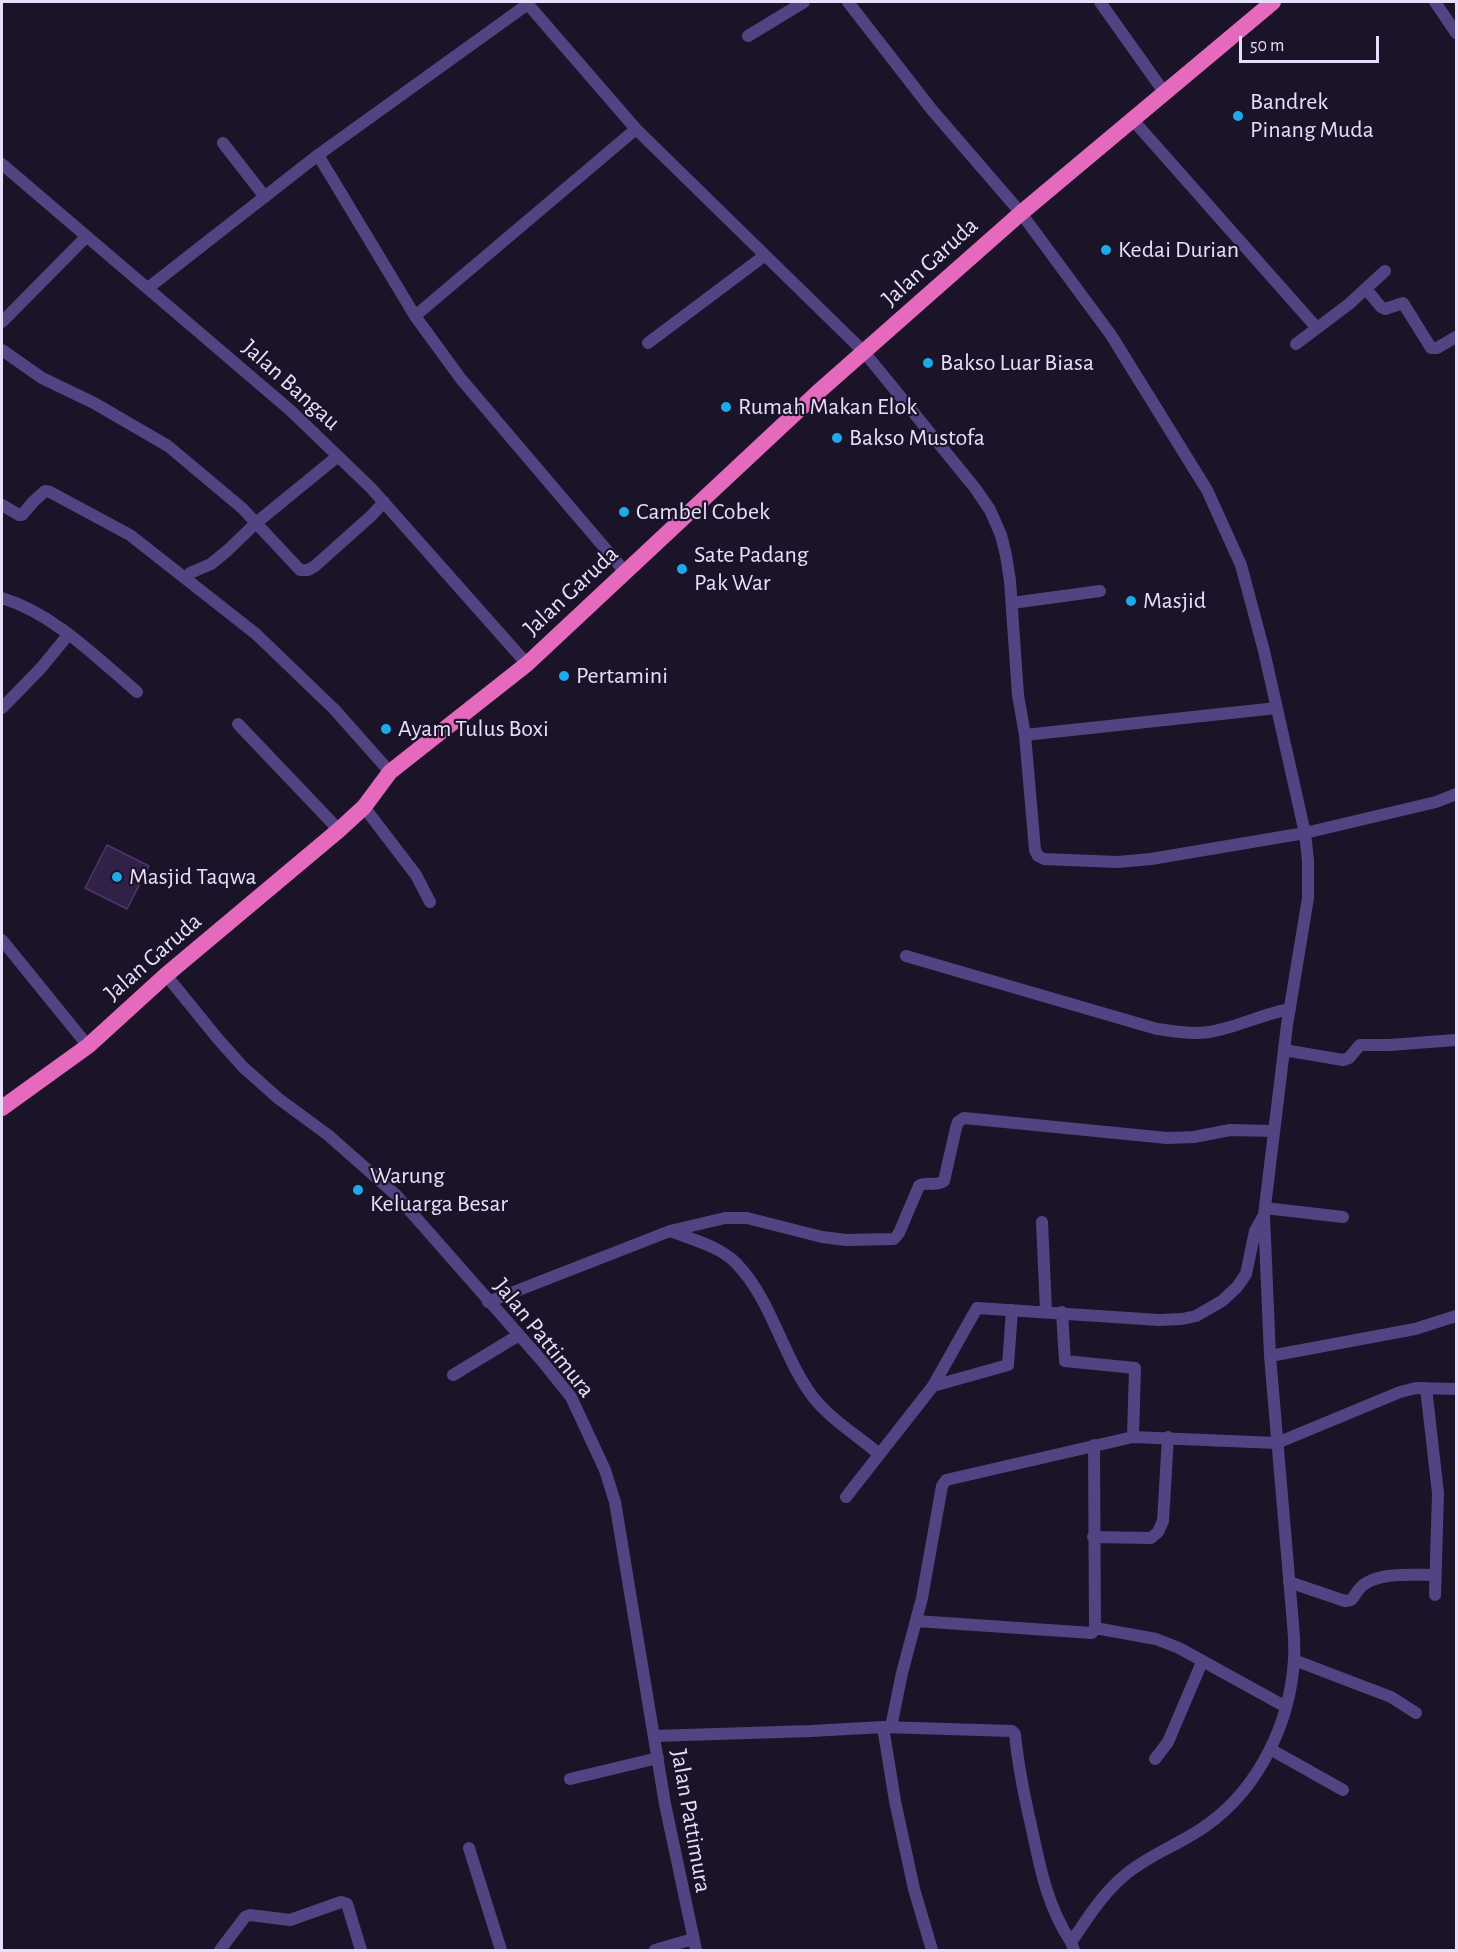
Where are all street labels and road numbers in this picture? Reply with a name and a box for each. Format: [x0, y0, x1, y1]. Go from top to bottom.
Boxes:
street label: Jalan Garuda [876, 211, 984, 313]
street label: Jalan Bangau [236, 333, 346, 437]
street label: Jalan Garuda [517, 540, 625, 642]
street label: Jalan Garuda [98, 907, 208, 1007]
street label: Jalan Pattimura [487, 1273, 601, 1403]
street label: Jalan Pattimura [664, 1747, 718, 1895]

